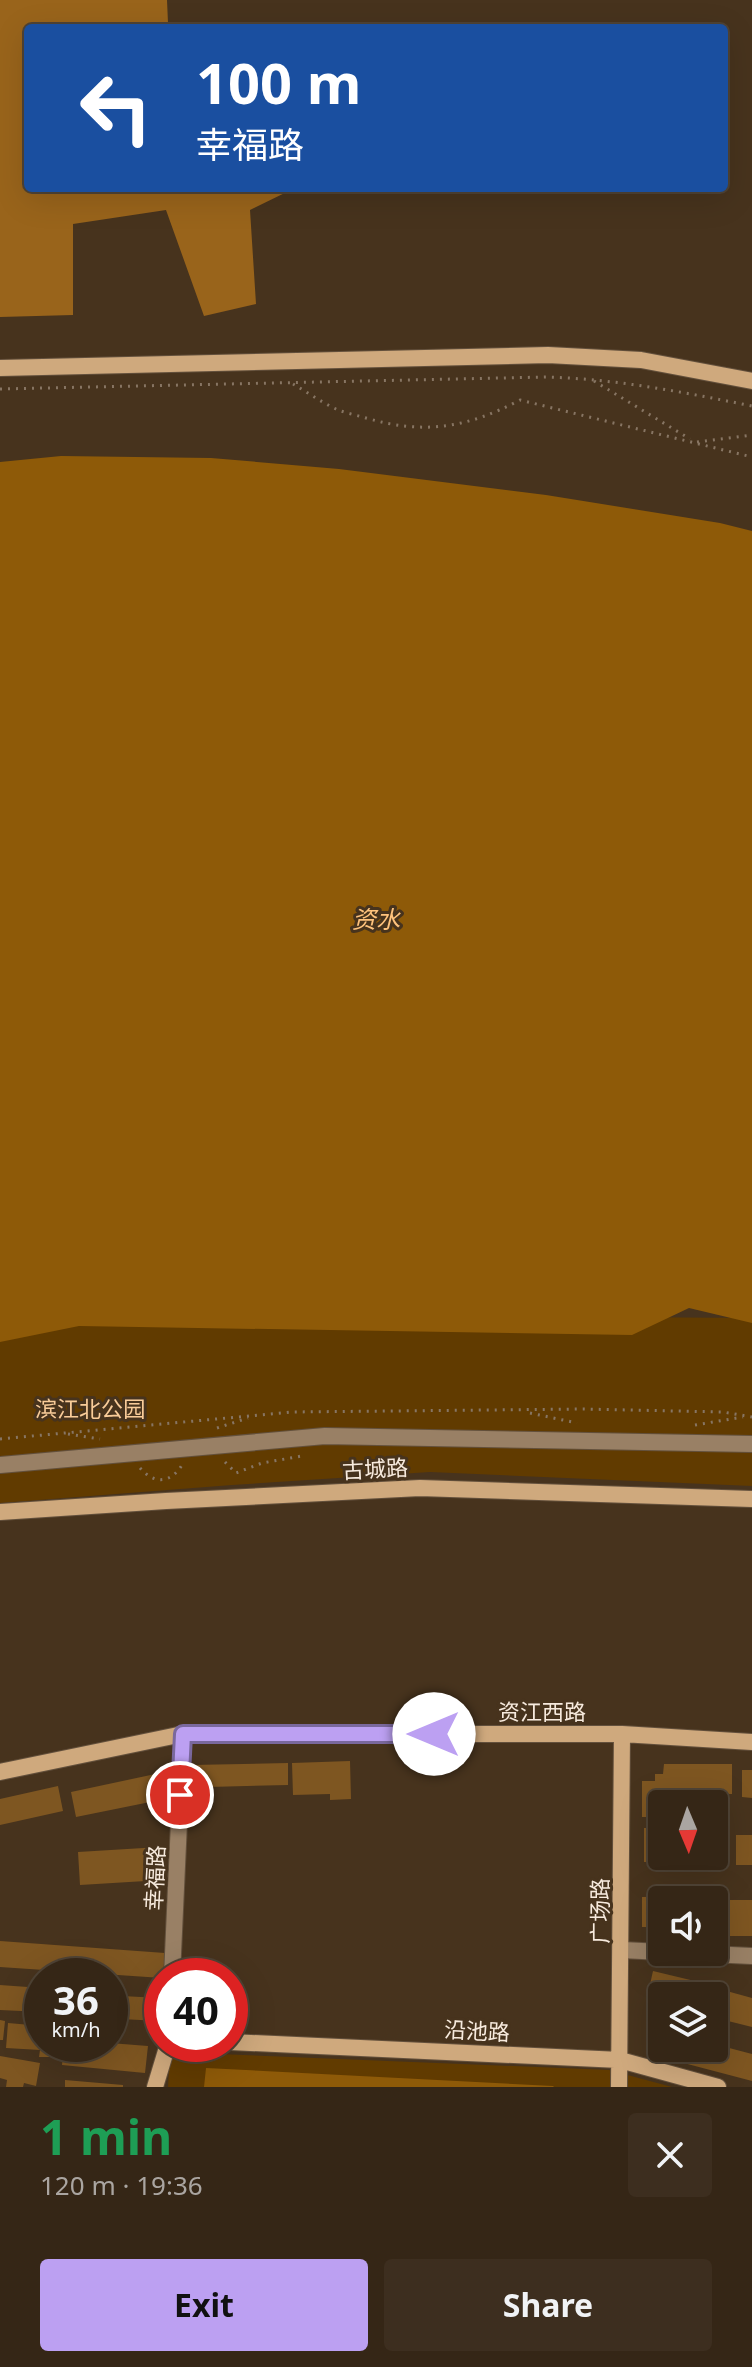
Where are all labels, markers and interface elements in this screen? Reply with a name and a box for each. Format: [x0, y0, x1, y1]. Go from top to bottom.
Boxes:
text: 100 m [196, 44, 361, 120]
icon: left [64, 56, 168, 160]
text: 幸福路 [196, 120, 304, 169]
water label: 资水 [352, 902, 401, 935]
park label: 滨江北公园 [35, 1393, 145, 1423]
street label: 古城路 [341, 1451, 409, 1485]
position arrow [392, 1692, 476, 1776]
street label: 资江西路 [498, 1696, 586, 1726]
pin [146, 1761, 214, 1829]
icon: arrive [158, 1773, 202, 1817]
north arrow [648, 1790, 728, 1870]
map controls [648, 1790, 728, 2062]
street label: 幸福路 [137, 1844, 171, 1912]
street label: 广场路 [584, 1878, 614, 1944]
button: sound [648, 1886, 728, 1966]
speed limit sign: 40 [144, 1958, 248, 2062]
text: 36 [53, 1972, 99, 2027]
button: layers [648, 1982, 728, 2062]
street label: 沿池路 [443, 2013, 511, 2047]
text: km/h [51, 2016, 101, 2043]
text: 1 min [40, 2104, 172, 2169]
button: close [628, 2113, 712, 2197]
text: 120 m · 19:36 [40, 2167, 203, 2203]
button: Exit [40, 2259, 368, 2351]
button: Share [384, 2259, 712, 2351]

